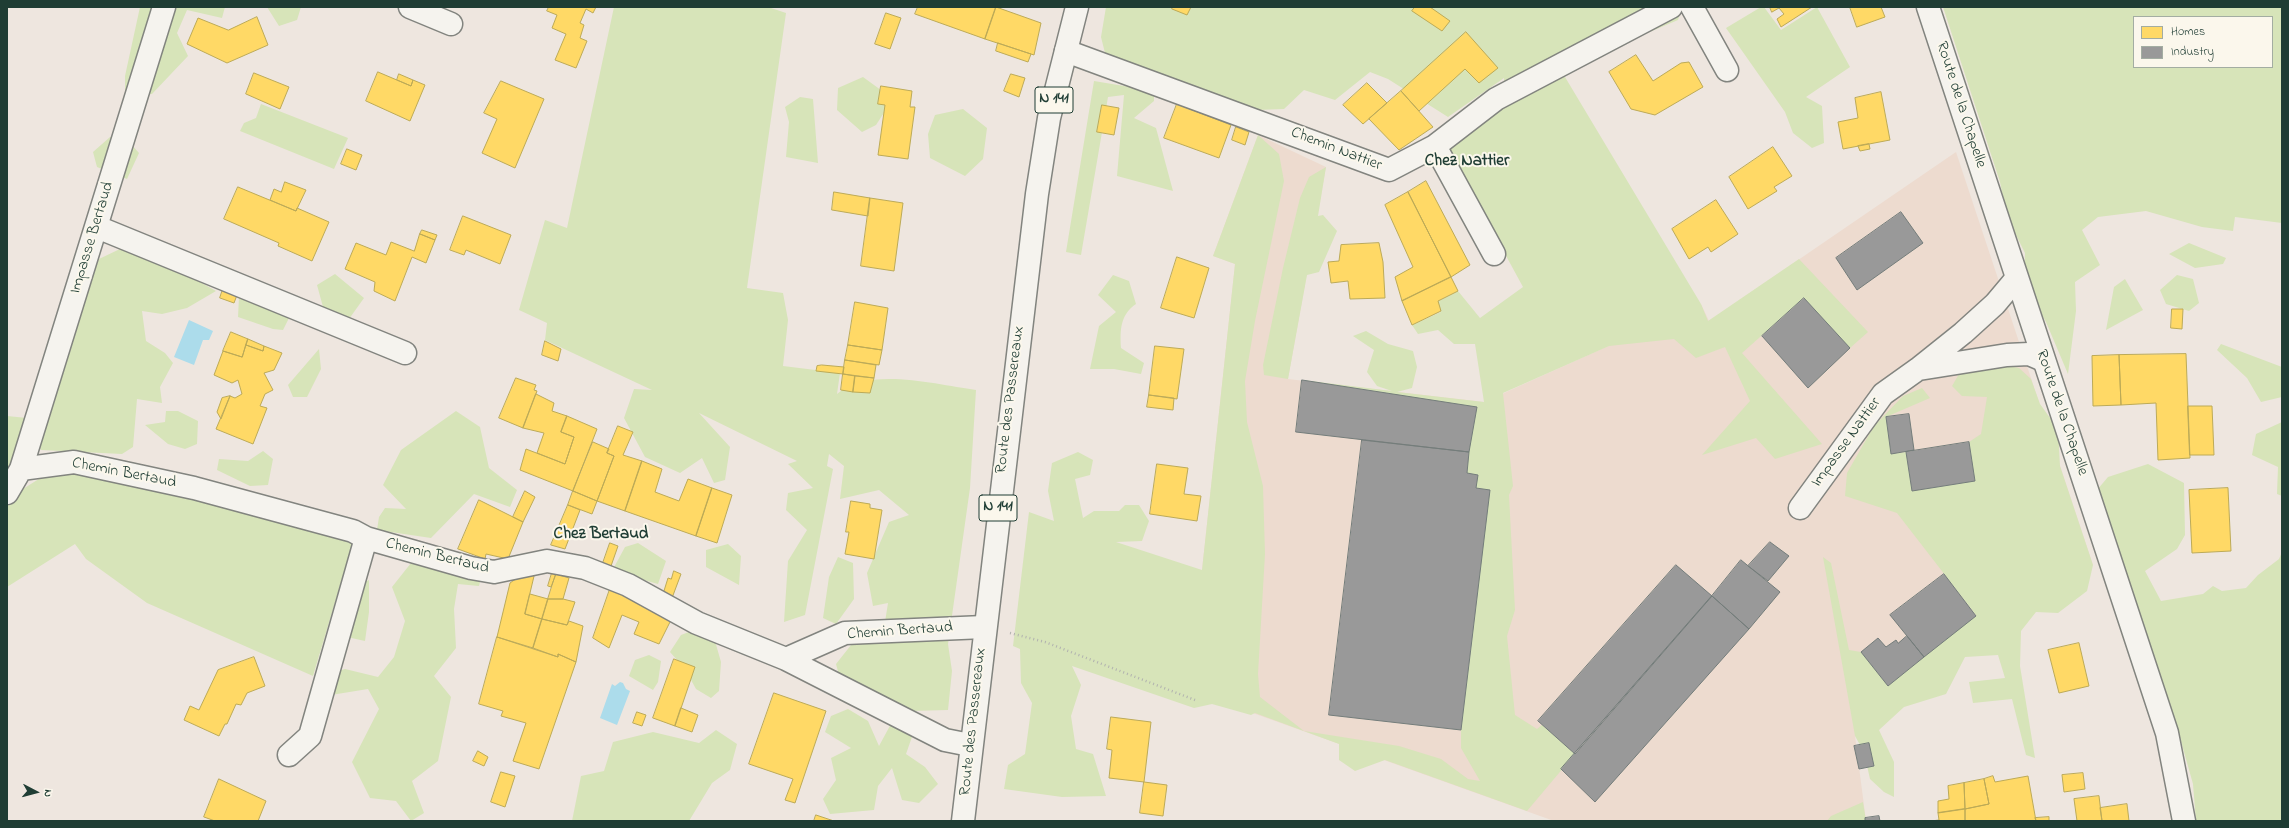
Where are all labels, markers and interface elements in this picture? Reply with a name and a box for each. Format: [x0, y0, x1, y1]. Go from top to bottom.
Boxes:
legend [2133, 16, 2273, 68]
text: Homes [2171, 23, 2205, 41]
street label: Route de la Chapelle [1931, 39, 1989, 171]
text: Industry [2171, 43, 2214, 61]
road number: N 141 [1035, 87, 1073, 113]
street label: Chemin Nattier [1288, 124, 1384, 176]
district label: Chez Nattier [1425, 152, 1509, 172]
street label: Impasse Bertaud [67, 180, 119, 296]
street label: Route des Passereaux [992, 325, 1030, 475]
street label: Route de la Chapelle [2030, 348, 2092, 478]
street label: Impasse Nattier [1808, 394, 1886, 492]
street label: Chemin Bertaud [70, 454, 178, 494]
road number: N 141 [979, 495, 1017, 521]
district label: Chez Bertaud [554, 525, 648, 545]
street label: Chemin Bertaud [383, 535, 491, 579]
street label: Chemin Bertaud [847, 619, 953, 645]
street label: Route des Passereaux [957, 647, 991, 797]
north arrow [16, 772, 56, 812]
text: N [40, 789, 56, 798]

